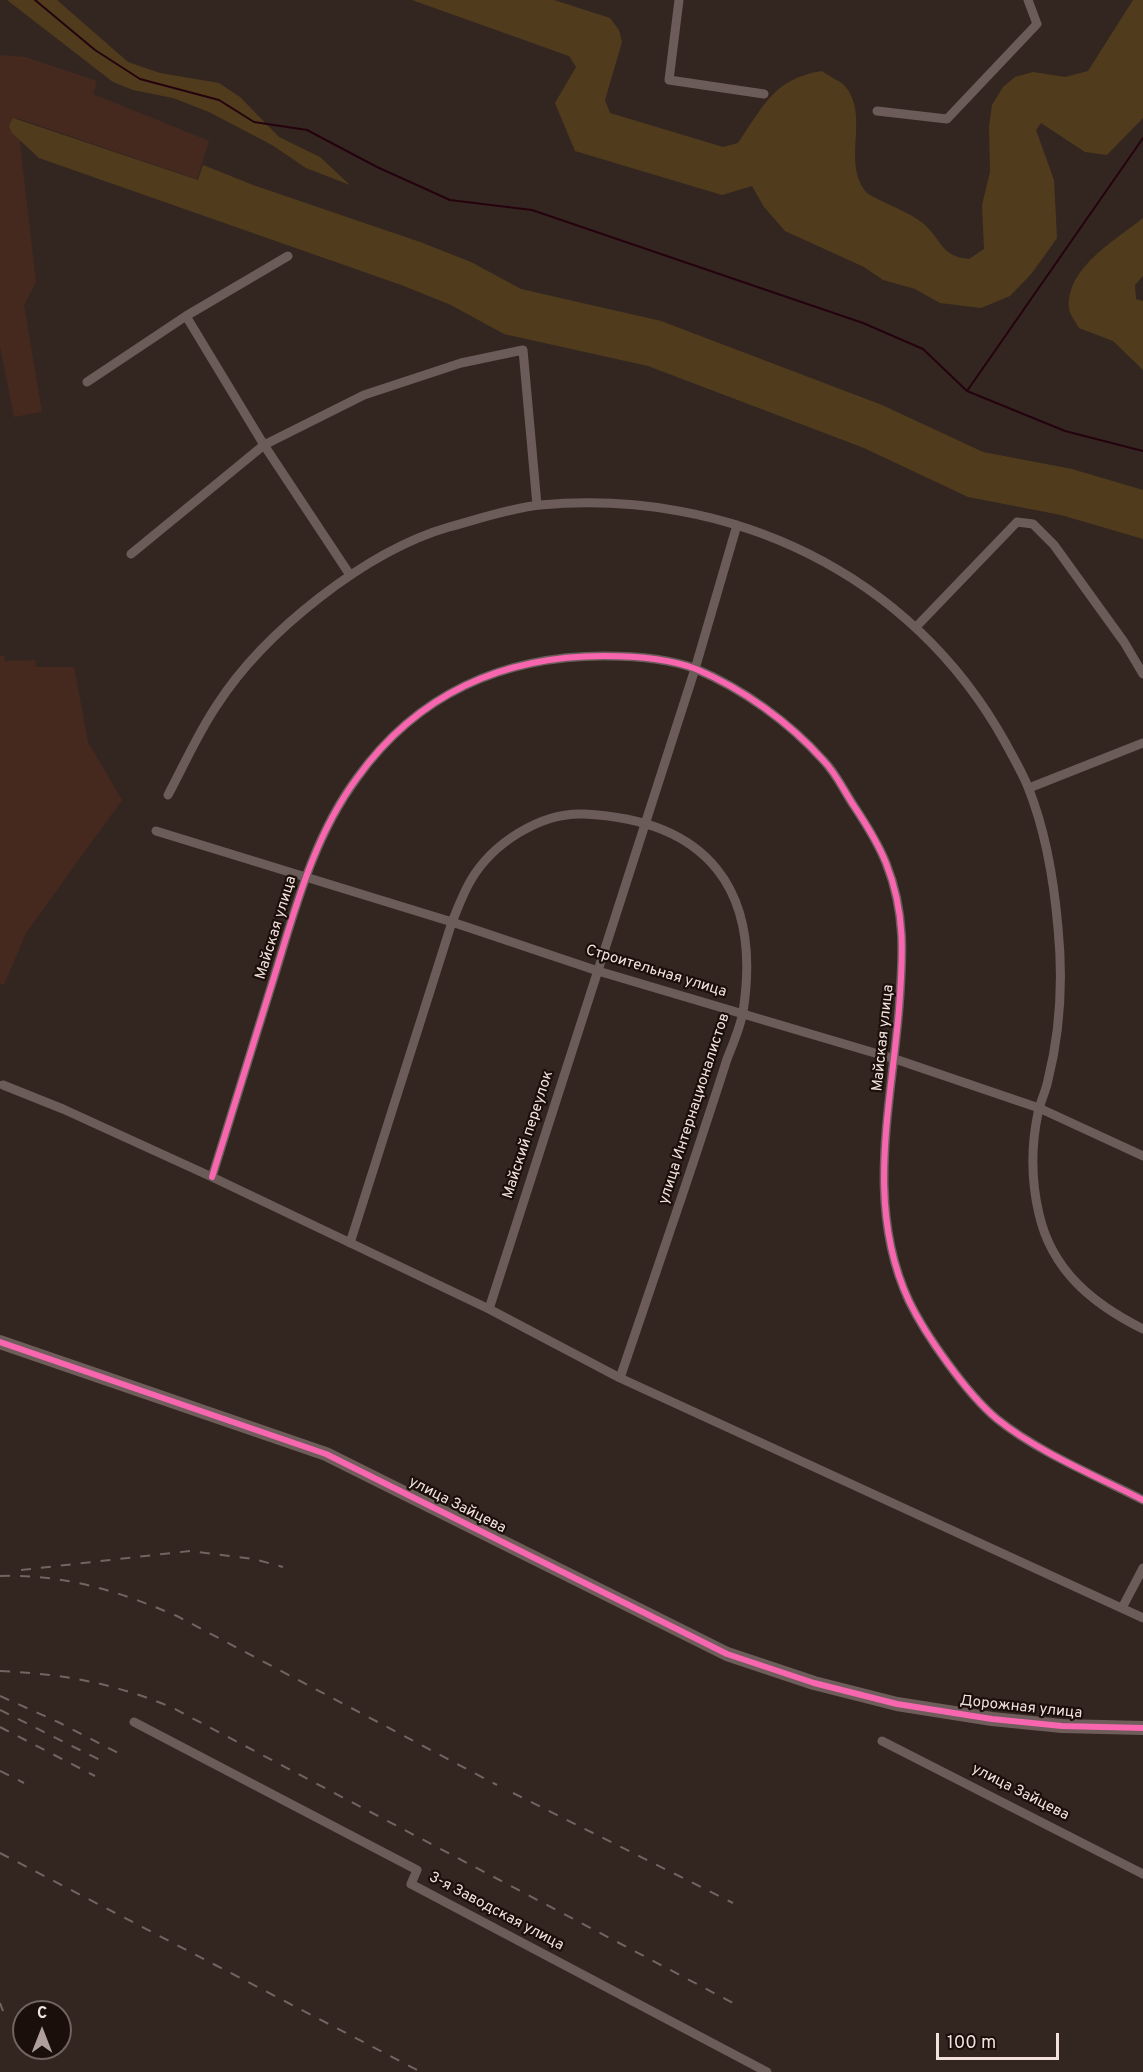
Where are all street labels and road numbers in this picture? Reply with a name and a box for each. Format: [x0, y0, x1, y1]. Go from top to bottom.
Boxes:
street label: Майская улица [253, 874, 301, 982]
street label: Строительная улица [583, 942, 729, 1002]
street label: Майская улица [869, 984, 899, 1092]
street label: улица Интернационалистов [656, 1011, 734, 1207]
street label: Майский переулок [500, 1069, 558, 1201]
street label: улица Зайцева [405, 1474, 509, 1538]
street label: Дорожная улица [959, 1693, 1083, 1723]
street label: улица Зайцева [968, 1761, 1072, 1825]
street label: 3-я Заводская улица [426, 1869, 566, 1955]

